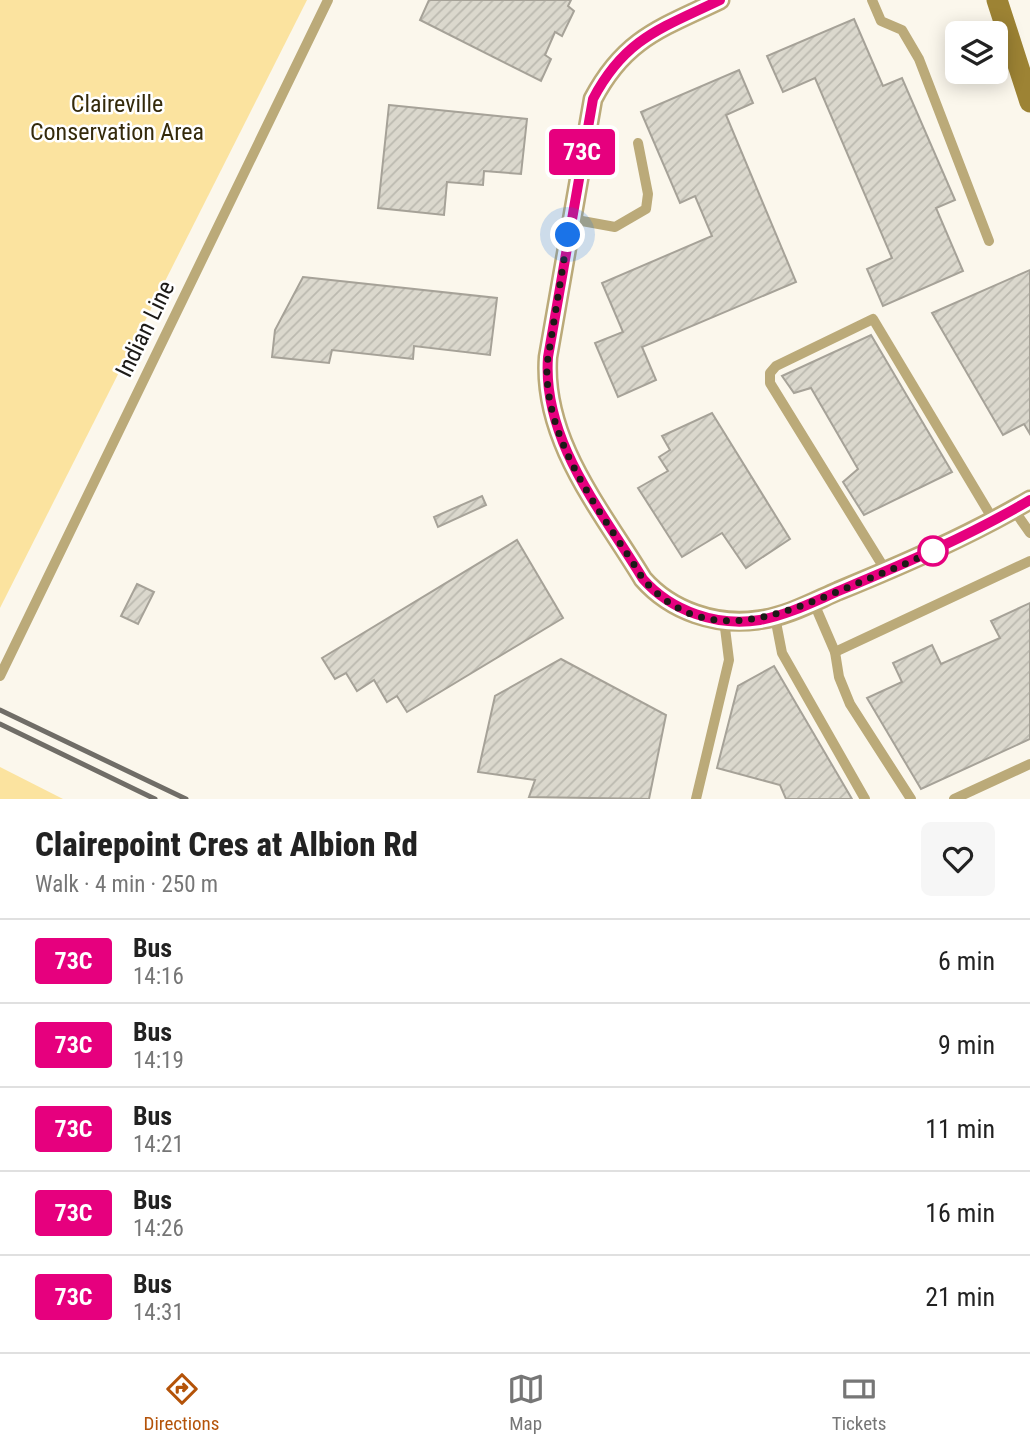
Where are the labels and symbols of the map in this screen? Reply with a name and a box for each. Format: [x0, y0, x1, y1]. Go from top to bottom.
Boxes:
park label: Claireville Conservation Area [30, 90, 204, 146]
line badge: 73C [542, 129, 622, 175]
your location [550, 217, 585, 252]
street label: Indian Line [110, 276, 180, 382]
unlabelled marker [918, 536, 948, 566]

